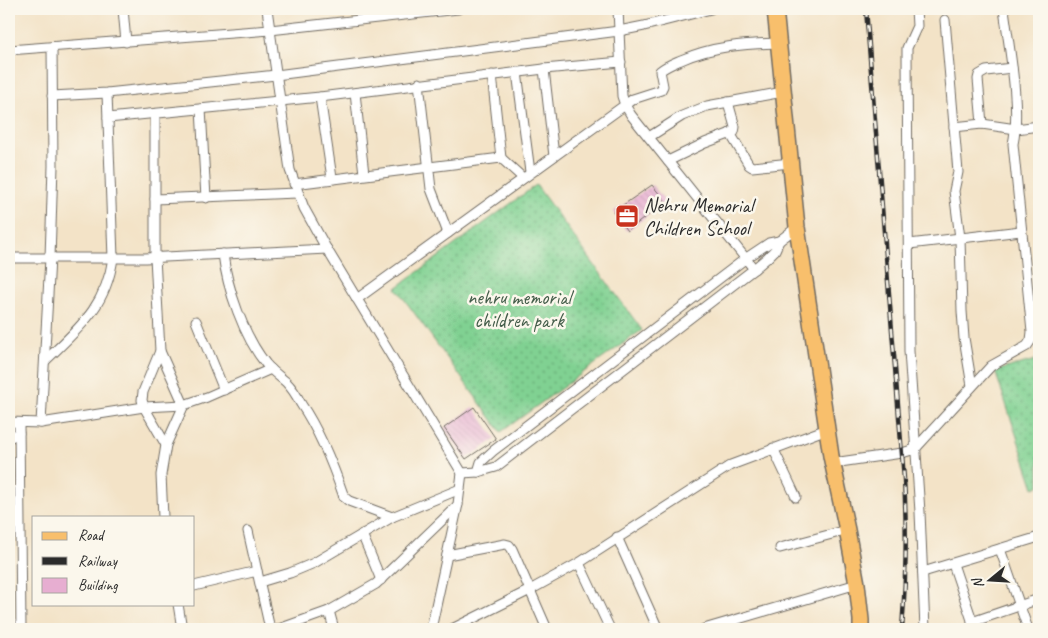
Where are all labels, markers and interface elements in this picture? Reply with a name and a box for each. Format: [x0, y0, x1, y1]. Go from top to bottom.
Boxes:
place label: Nehru Memorial Children School [644, 193, 757, 241]
office icon: Nehru Memorial Children School [614, 203, 640, 229]
park label: nehru memorial children park [467, 285, 574, 333]
legend [32, 516, 195, 606]
text: Road [78, 526, 105, 545]
text: Railway [78, 552, 119, 571]
north arrow [966, 556, 1016, 606]
text: N [968, 575, 988, 591]
text: Building [78, 576, 118, 595]

